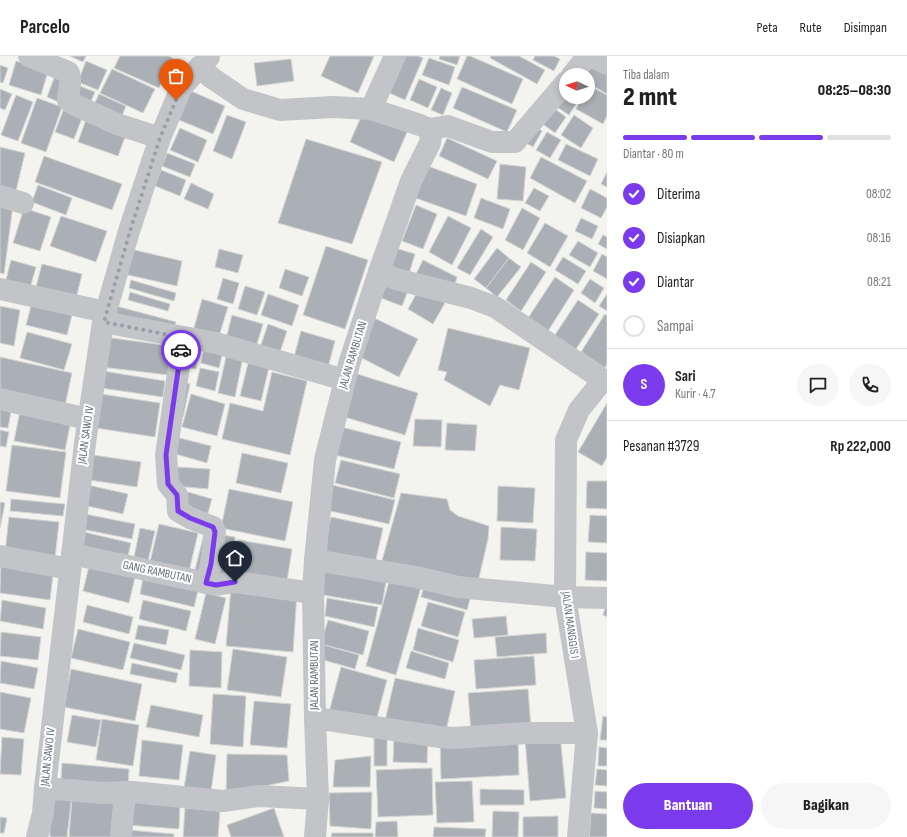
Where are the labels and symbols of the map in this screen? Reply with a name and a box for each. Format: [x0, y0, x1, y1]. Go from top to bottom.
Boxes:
pin [159, 59, 193, 100]
north arrow [559, 68, 595, 104]
street label: JALAN RAMBUTAN [335, 319, 370, 392]
courier [161, 330, 201, 370]
street label: JALAN SAWO IV [74, 404, 98, 466]
pin [218, 541, 252, 582]
street label: GANG RAMBUTAN [121, 557, 193, 587]
street label: JALAN MANGGIS I [558, 589, 582, 660]
street label: JALAN RAMBUTAN [307, 640, 322, 711]
street label: JALAN SAWO IV [37, 726, 59, 788]

